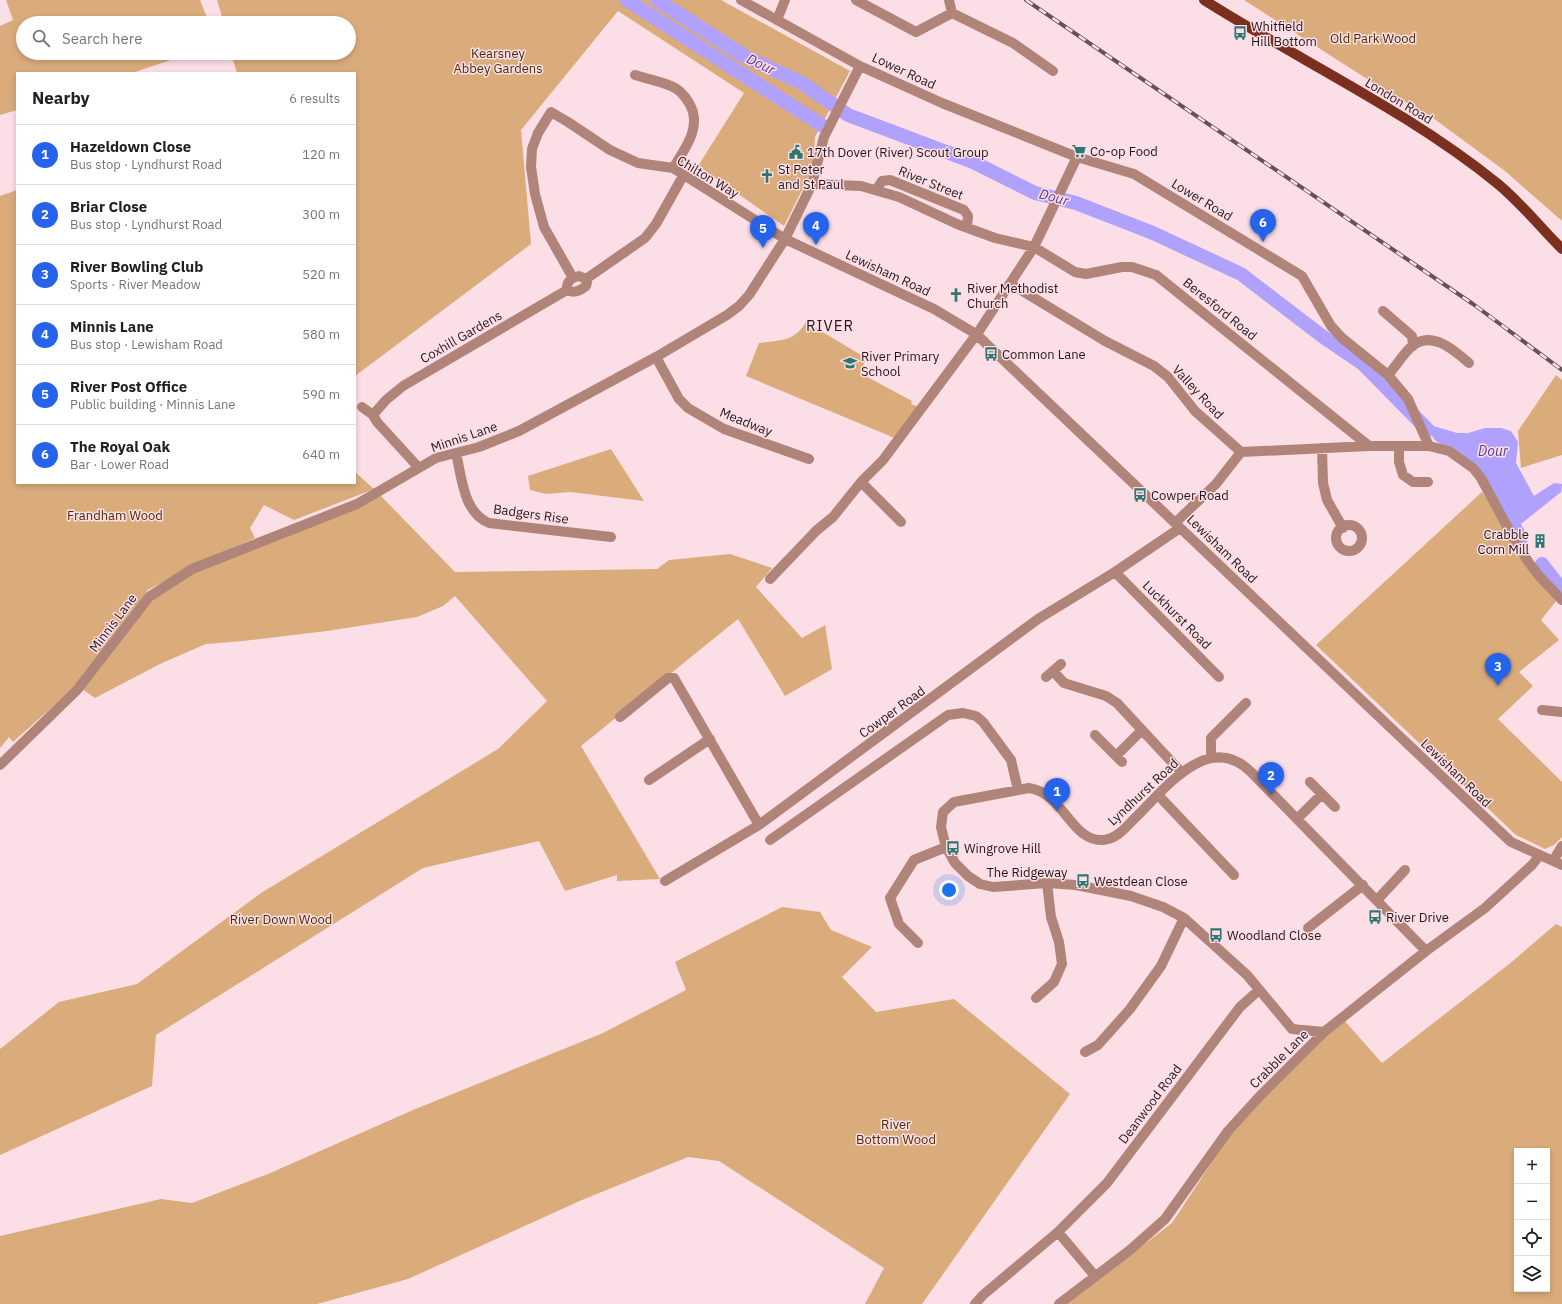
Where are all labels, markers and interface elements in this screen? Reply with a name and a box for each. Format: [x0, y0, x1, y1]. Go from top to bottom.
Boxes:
search box [16, 16, 356, 60]
place label: Whitfield Hill Bottom [1251, 18, 1317, 50]
bus stop icon: Whitfield Hill Bottom [1232, 25, 1248, 41]
icon: search [30, 27, 52, 49]
text: Search here [62, 29, 142, 48]
park label: Old Park Wood [1330, 30, 1416, 47]
park label: Kearsney Abbey Gardens [453, 45, 543, 77]
water label: Dour [744, 49, 779, 79]
street label: Lower Road [869, 49, 939, 93]
street label: London Road [1362, 74, 1436, 128]
text: Nearby [32, 87, 90, 109]
text: 6 results [289, 90, 340, 107]
text: Hazeldown Close [70, 137, 191, 156]
supermarket icon: Co-op Food [1071, 143, 1087, 159]
place label: Co-op Food [1090, 143, 1158, 160]
public building icon: 17th Dover (River) Scout Group [788, 144, 804, 160]
place label: 17th Dover (River) Scout Group [807, 144, 989, 161]
text: 1 [41, 146, 49, 163]
text: 120 m [302, 146, 340, 163]
street label: Chilton Way [674, 152, 742, 202]
text: Bus stop · Lyndhurst Road [70, 156, 222, 173]
place label: St Peter and St Paul [778, 161, 844, 193]
street label: River Street [896, 162, 966, 204]
church icon: St Peter and St Paul [759, 168, 775, 184]
street label: Lower Road [1168, 175, 1236, 225]
water label: Dour [1037, 184, 1072, 210]
text: Briar Close [70, 197, 147, 216]
text: 2 [41, 206, 49, 223]
text: 300 m [302, 206, 340, 223]
pin: 6 [1250, 209, 1276, 242]
pin: 4 [803, 212, 829, 245]
pin: 5 [750, 215, 776, 248]
text: Bus stop · Lyndhurst Road [70, 216, 222, 233]
street label: Lewisham Road [843, 246, 933, 300]
text: River Bowling Club [70, 257, 203, 276]
text: 3 [41, 266, 49, 283]
text: 520 m [302, 266, 340, 283]
street label: Beresford Road [1180, 274, 1260, 344]
text: Sports · River Meadow [70, 276, 201, 293]
place label: River Methodist Church [967, 280, 1058, 312]
church icon: River Methodist Church [948, 287, 964, 303]
street label: Coxhill Gardens [417, 307, 505, 367]
district label: RIVER [806, 316, 854, 335]
text: Minnis Lane [70, 317, 154, 336]
text: 4 [41, 326, 49, 343]
text: 580 m [302, 326, 340, 343]
text: Bus stop · Lewisham Road [70, 336, 223, 353]
bus stop icon: Common Lane [983, 346, 999, 362]
place label: Common Lane [1002, 346, 1086, 363]
place label: River Primary School [861, 348, 940, 380]
school or university icon: River Primary School [842, 355, 858, 371]
street label: Valley Road [1169, 361, 1227, 423]
text: River Post Office [70, 377, 187, 396]
text: 5 [41, 386, 49, 403]
text: 590 m [302, 386, 340, 403]
text: Public building · Minnis Lane [70, 396, 236, 413]
street label: Meadway [717, 404, 775, 440]
street label: Minnis Lane [429, 418, 499, 456]
text: The Royal Oak [70, 437, 170, 456]
water label: Dour [1478, 442, 1509, 460]
text: 6 [41, 446, 49, 463]
text: 640 m [302, 446, 340, 463]
text: Bar · Lower Road [70, 456, 169, 473]
bus stop icon: Cowper Road [1132, 487, 1148, 503]
place label: Cowper Road [1151, 487, 1229, 504]
street label: Badgers Rise [492, 500, 570, 528]
park label: Frandham Wood [67, 507, 163, 524]
street label: Lewisham Road [1183, 511, 1261, 587]
place label: Crabble Corn Mill [1478, 526, 1529, 558]
building icon: Crabble Corn Mill [1532, 533, 1548, 549]
street label: Luckhurst Road [1139, 577, 1215, 653]
street label: Minnis Lane [85, 590, 141, 656]
pin: 3 [1485, 653, 1511, 686]
street label: Cowper Road [856, 682, 928, 742]
street label: Lewisham Road [1417, 735, 1495, 811]
street label: Lyndhurst Road [1104, 755, 1182, 829]
pin: 2 [1258, 762, 1284, 795]
pin: 1 [1044, 778, 1070, 811]
bus stop icon: Wingrove Hill [945, 840, 961, 856]
place label: Wingrove Hill [964, 840, 1041, 857]
street label: The Ridgeway [986, 864, 1068, 881]
bus stop icon: Westdean Close [1075, 873, 1091, 889]
place label: Westdean Close [1094, 873, 1188, 890]
your location [939, 880, 959, 900]
bus stop icon: River Drive [1367, 909, 1383, 925]
place label: River Drive [1386, 909, 1449, 926]
park label: River Down Wood [230, 911, 332, 928]
bus stop icon: Woodland Close [1208, 927, 1224, 943]
place label: Woodland Close [1227, 927, 1321, 944]
street label: Crabble Lane [1246, 1026, 1312, 1092]
street label: Deanwood Road [1115, 1061, 1185, 1147]
park label: River Bottom Wood [856, 1116, 936, 1148]
map controls [1514, 1148, 1550, 1292]
button: + [1514, 1148, 1550, 1184]
button: − [1514, 1184, 1550, 1220]
button: locate [1514, 1220, 1550, 1256]
button: layers [1514, 1256, 1550, 1292]

